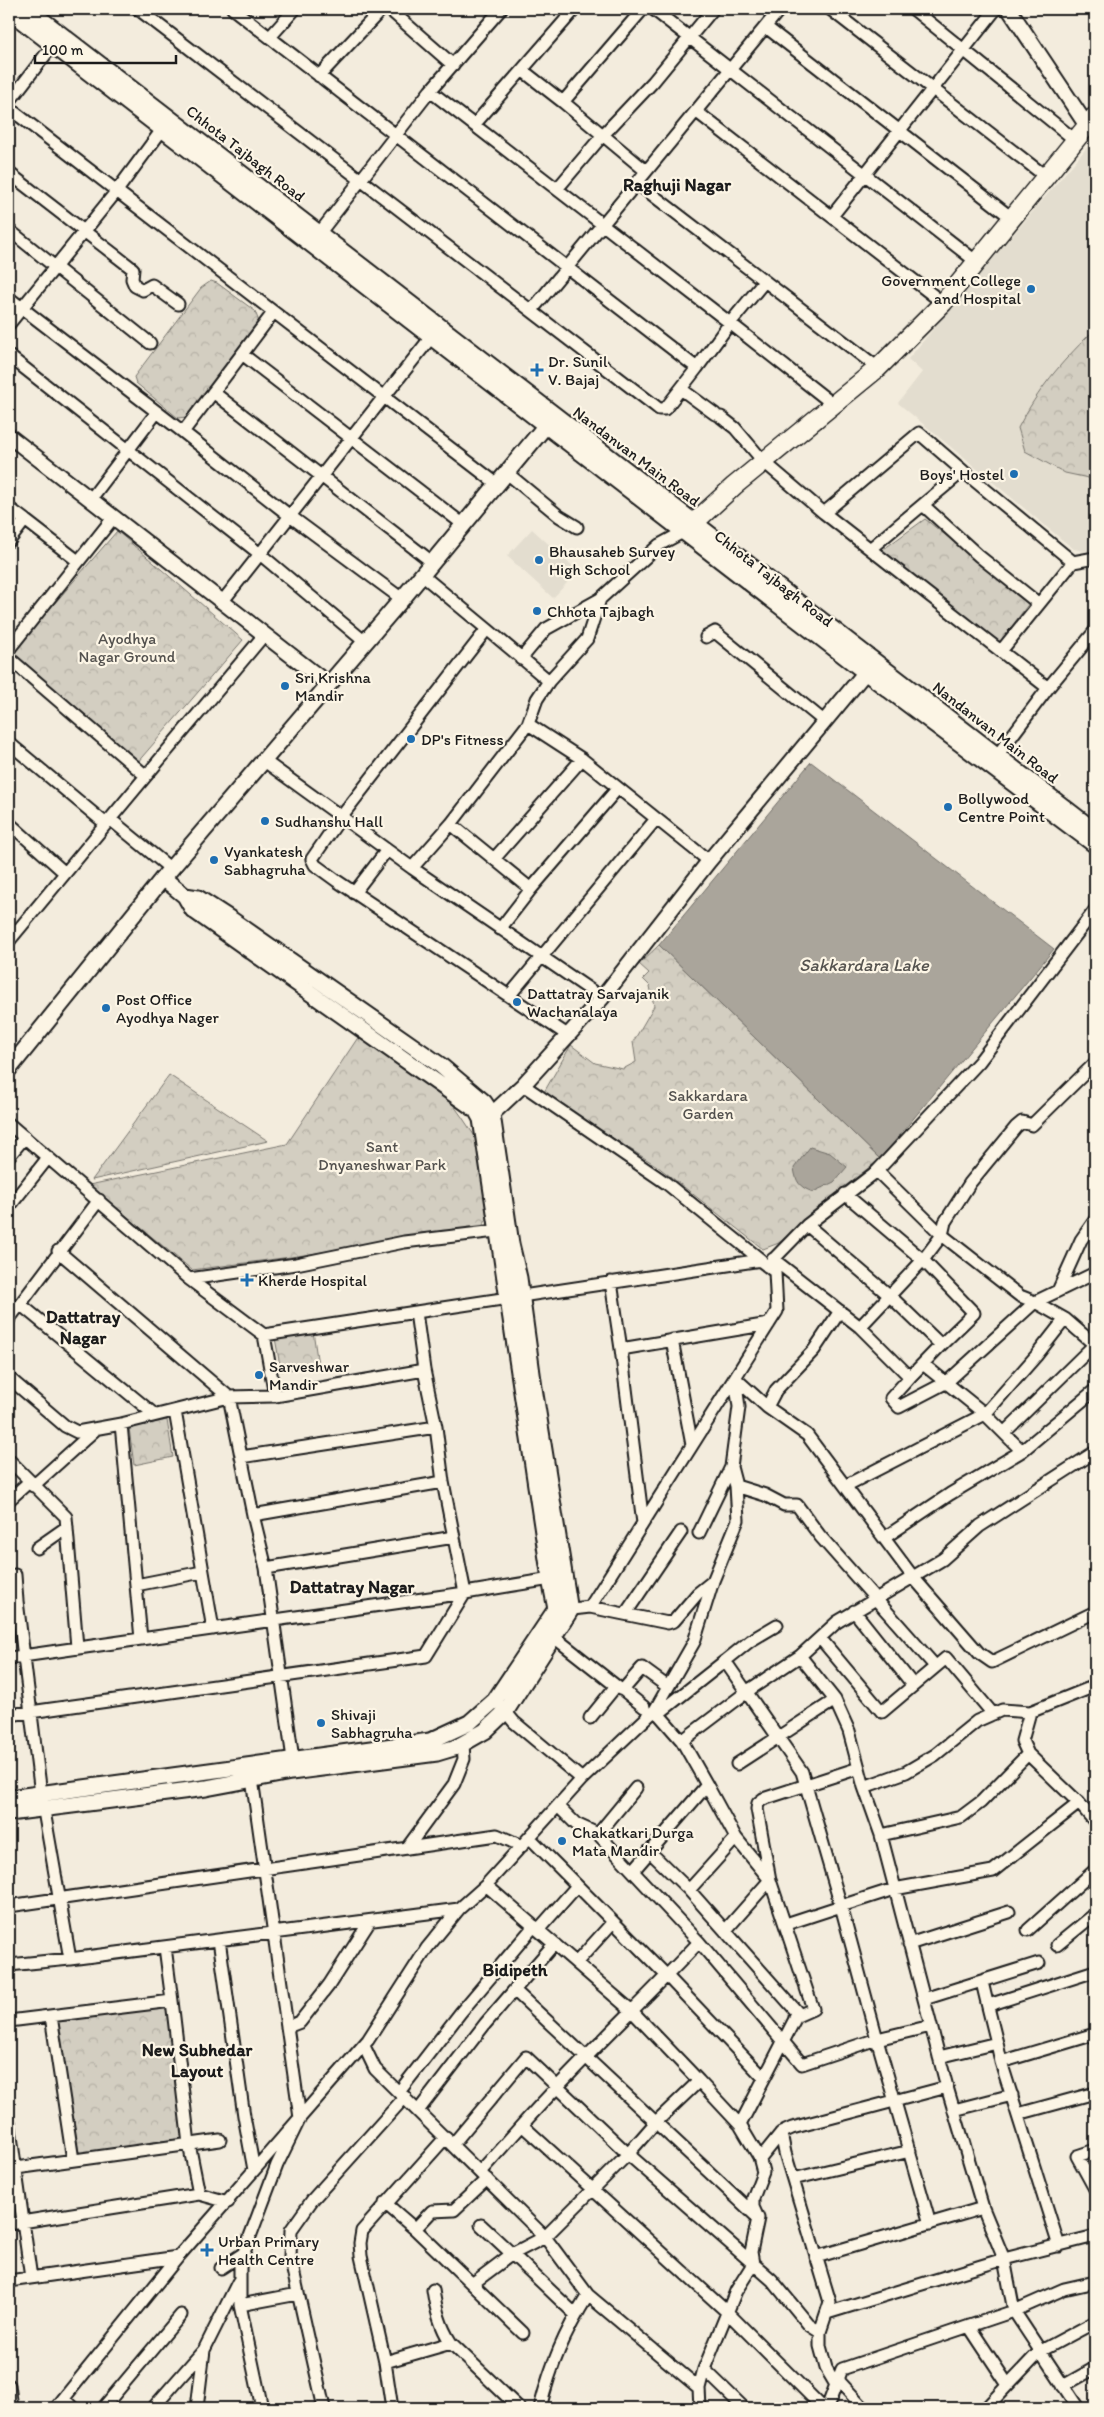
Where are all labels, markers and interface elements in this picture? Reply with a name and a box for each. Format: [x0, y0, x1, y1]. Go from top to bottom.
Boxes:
scale bar [35, 32, 176, 64]
text: 100 m [42, 41, 84, 59]
street label: Chhota Tajbagh Road [182, 101, 309, 206]
district label: Raghuji Nagar [623, 174, 732, 196]
place label: Government College and Hospital [881, 271, 1021, 308]
marker: Government College and Hospital [1025, 283, 1037, 295]
place label: Dr. Sunil V. Bajaj [548, 352, 608, 389]
marker: Dr. Sunil V. Bajaj [530, 363, 544, 377]
street label: Nandanvan Main Road [569, 402, 704, 511]
place label: Boys' Hostel [920, 465, 1004, 484]
marker: Boys' Hostel [1008, 468, 1020, 480]
street label: Chhota Tajbagh Road [710, 526, 837, 631]
place label: Bhausaheb Survey High School [549, 542, 675, 579]
marker: Bhausaheb Survey High School [533, 554, 545, 566]
place label: Chhota Tajbagh [547, 602, 655, 621]
marker: Chhota Tajbagh [531, 605, 543, 617]
park label: Ayodhya Nagar Ground [79, 629, 176, 666]
place label: Sri Krishna Mandir [295, 668, 372, 705]
street label: Nandanvan Main Road [929, 677, 1063, 788]
marker: Sri Krishna Mandir [279, 680, 291, 692]
place label: DP's Fitness [421, 730, 504, 749]
marker: DP's Fitness [405, 733, 417, 745]
place label: Bollywood Centre Point [958, 789, 1045, 826]
marker: Bollywood Centre Point [942, 801, 954, 813]
place label: Sudhanshu Hall [275, 812, 384, 831]
marker: Sudhanshu Hall [259, 815, 271, 827]
place label: Vyankatesh Sabhagruha [224, 842, 306, 879]
marker: Vyankatesh Sabhagruha [208, 854, 220, 866]
water label: Sakkardara Lake [799, 954, 930, 976]
place label: Dattatray Sarvajanik Wachanalaya [527, 984, 669, 1021]
place label: Post Office Ayodhya Nager [116, 990, 220, 1027]
marker: Dattatray Sarvajanik Wachanalaya [511, 996, 523, 1008]
marker: Post Office Ayodhya Nager [100, 1002, 112, 1014]
park label: Sakkardara Garden [668, 1086, 748, 1123]
park label: Sant Dnyaneshwar Park [318, 1137, 447, 1174]
place label: Kherde Hospital [258, 1271, 368, 1290]
marker: Kherde Hospital [240, 1273, 254, 1287]
district label: Dattatray Nagar [46, 1306, 121, 1349]
place label: Sarveshwar Mandir [269, 1357, 350, 1394]
marker: Sarveshwar Mandir [253, 1369, 265, 1381]
district label: Dattatray Nagar [290, 1576, 416, 1598]
place label: Shivaji Sabhagruha [331, 1705, 413, 1742]
marker: Shivaji Sabhagruha [315, 1717, 327, 1729]
place label: Chakatkari Durga Mata Mandir [572, 1823, 694, 1860]
marker: Chakatkari Durga Mata Mandir [556, 1835, 568, 1847]
district label: Bidipeth [483, 1959, 548, 1981]
district label: New Subhedar Layout [142, 2039, 254, 2082]
place label: Urban Primary Health Centre [218, 2232, 319, 2269]
marker: Urban Primary Health Centre [200, 2243, 214, 2257]

